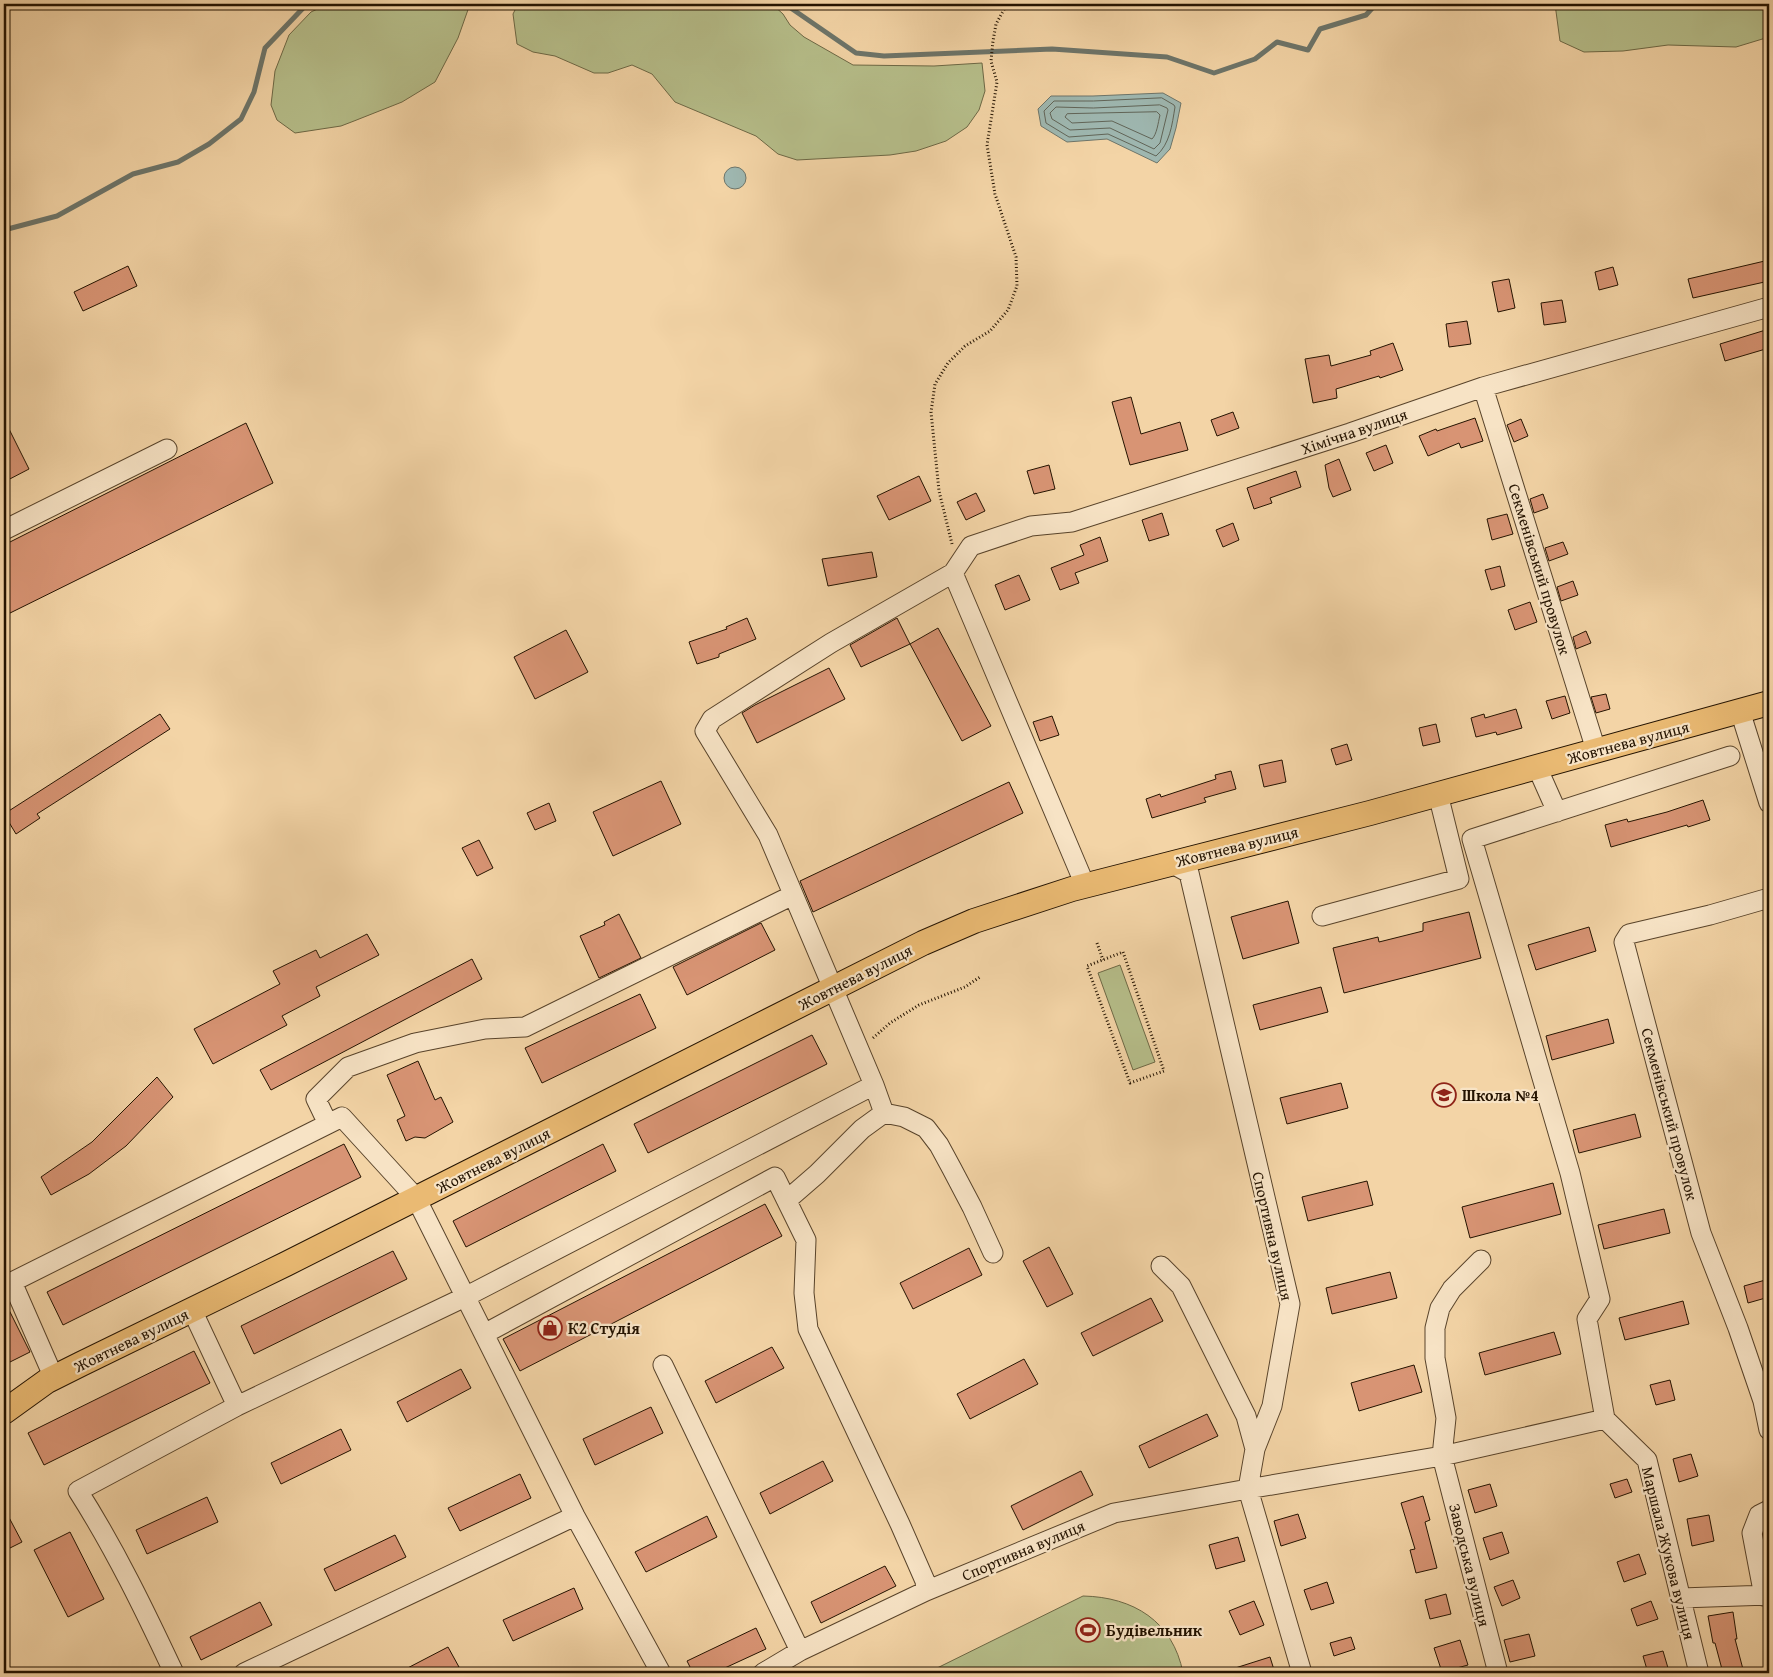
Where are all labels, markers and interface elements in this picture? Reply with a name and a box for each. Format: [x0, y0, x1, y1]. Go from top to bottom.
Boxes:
street label: Хімічна вулиця [1298, 402, 1410, 460]
street label: Секменівський провулок [1503, 480, 1578, 658]
street label: Жовтнева вулиця [1564, 714, 1692, 770]
street label: Жовтнева вулиця [1172, 819, 1301, 873]
street label: Жовтнева вулиця [793, 938, 916, 1017]
street label: Секменівський провулок [1635, 1025, 1705, 1204]
school or university icon: Школа №4 [1431, 1082, 1457, 1108]
place label: Школа №4 [1462, 1083, 1539, 1107]
street label: Жовтнева вулиця [431, 1121, 554, 1200]
street label: Спортивна вулиця [1247, 1169, 1299, 1303]
street label: Жовтнева вулиця [69, 1302, 192, 1379]
shop icon: К2 Студiя [537, 1315, 563, 1341]
place label: К2 Студiя [568, 1316, 640, 1340]
street label: Маршала Жукова вулиця [1636, 1464, 1702, 1642]
street label: Заводська вулиця [1443, 1501, 1497, 1629]
street label: Спортивна вулиця [958, 1513, 1088, 1587]
sports icon: Будівельник [1075, 1617, 1101, 1643]
place label: Будівельник [1106, 1618, 1203, 1642]

